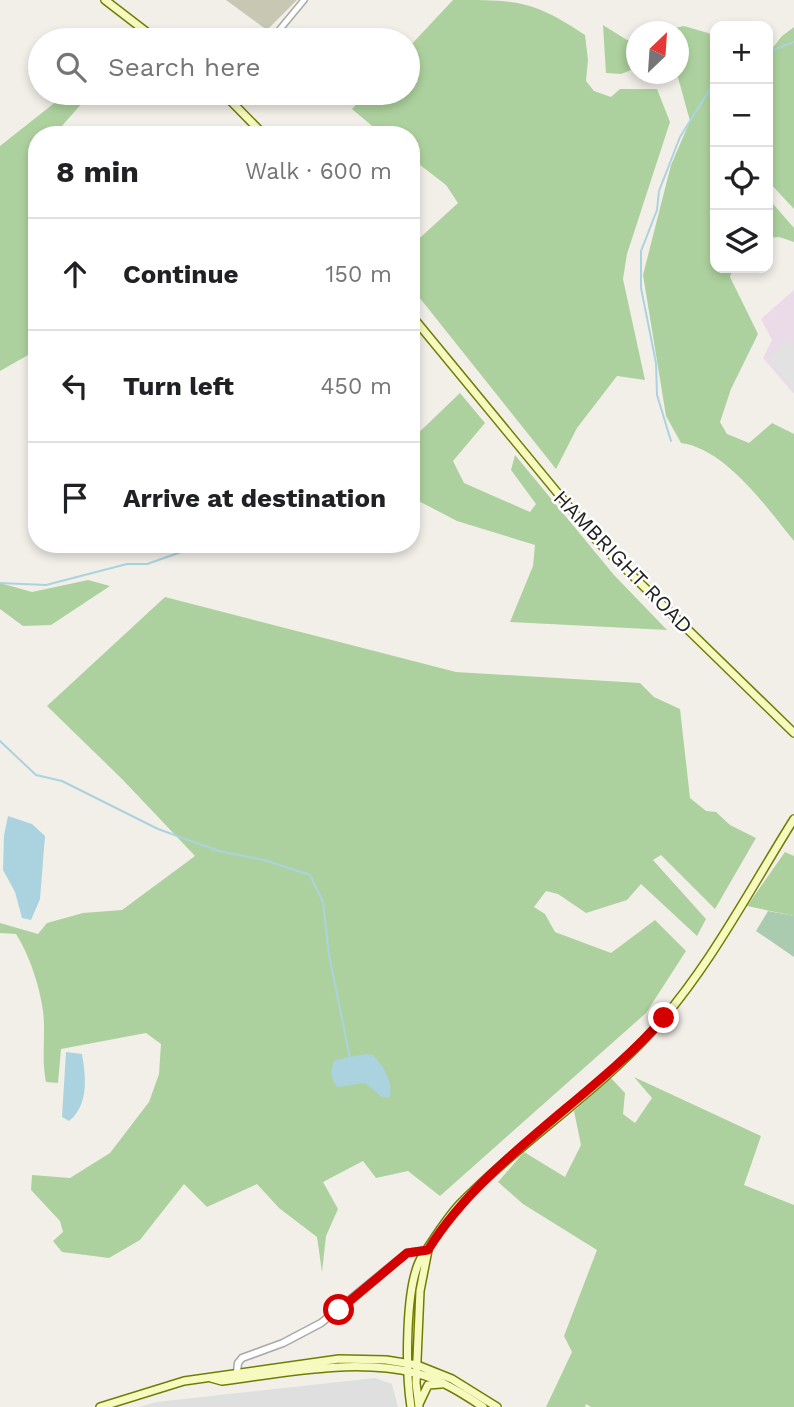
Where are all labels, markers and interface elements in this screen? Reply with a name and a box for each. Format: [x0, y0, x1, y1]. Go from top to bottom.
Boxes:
north arrow [626, 21, 689, 84]
map controls [710, 21, 773, 273]
button: + [710, 21, 773, 84]
search box [28, 28, 420, 105]
icon: search [52, 48, 90, 86]
text: Search here [108, 52, 260, 82]
button: − [710, 84, 773, 147]
button: locate [710, 147, 773, 210]
text: 8 min [56, 154, 139, 189]
text: Walk · 600 m [245, 158, 392, 185]
button: layers [710, 210, 773, 273]
icon: ahead [56, 255, 94, 293]
text: Continue [123, 259, 239, 289]
text: 150 m [326, 261, 392, 288]
icon: left [56, 367, 94, 405]
text: Turn left [123, 371, 234, 401]
text: 450 m [320, 373, 392, 400]
icon: arrive [56, 479, 94, 517]
text: Arrive at destination [123, 483, 386, 513]
street label: HAMBRIGHT ROAD [549, 485, 698, 638]
route end [648, 1002, 679, 1033]
route start [323, 1294, 354, 1325]

